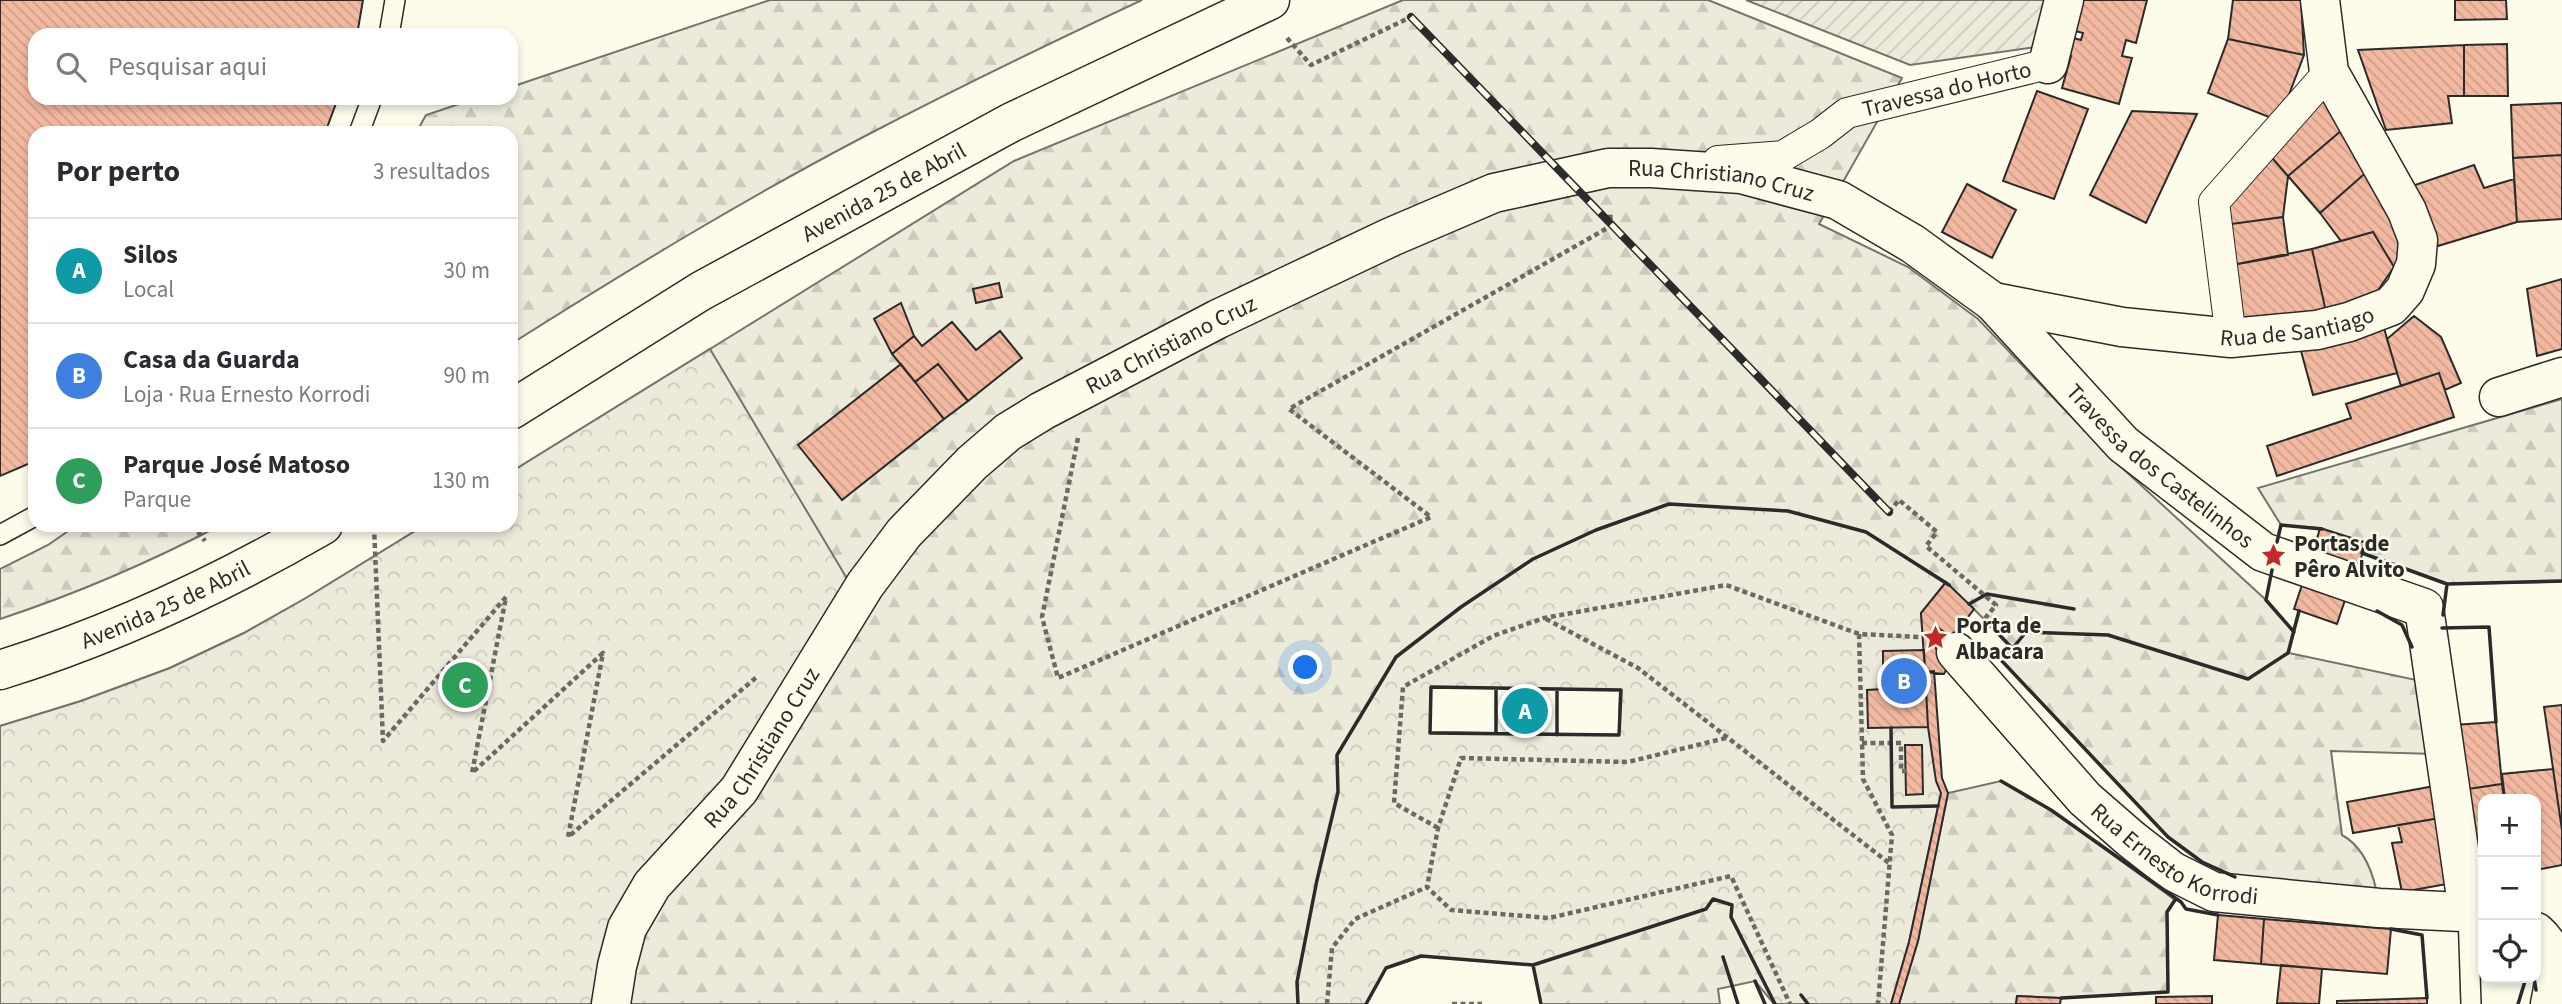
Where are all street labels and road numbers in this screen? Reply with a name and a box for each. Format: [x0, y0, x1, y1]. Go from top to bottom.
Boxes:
street label: Travessa do Horto [1859, 52, 2035, 125]
street label: Avenida 25 de Abril [795, 134, 972, 250]
street label: Rua Christiano Cruz [1628, 152, 1818, 209]
street label: Rua Christiano Cruz [1079, 287, 1262, 402]
street label: Rua de Santiago [2218, 297, 2379, 355]
street label: Travessa dos Castelinhos [2059, 376, 2261, 556]
street label: Avenida 25 de Abril [76, 552, 256, 657]
street label: Rua Christiano Cruz [695, 660, 827, 835]
street label: Rua Ernesto Korrodi [2084, 795, 2260, 913]

